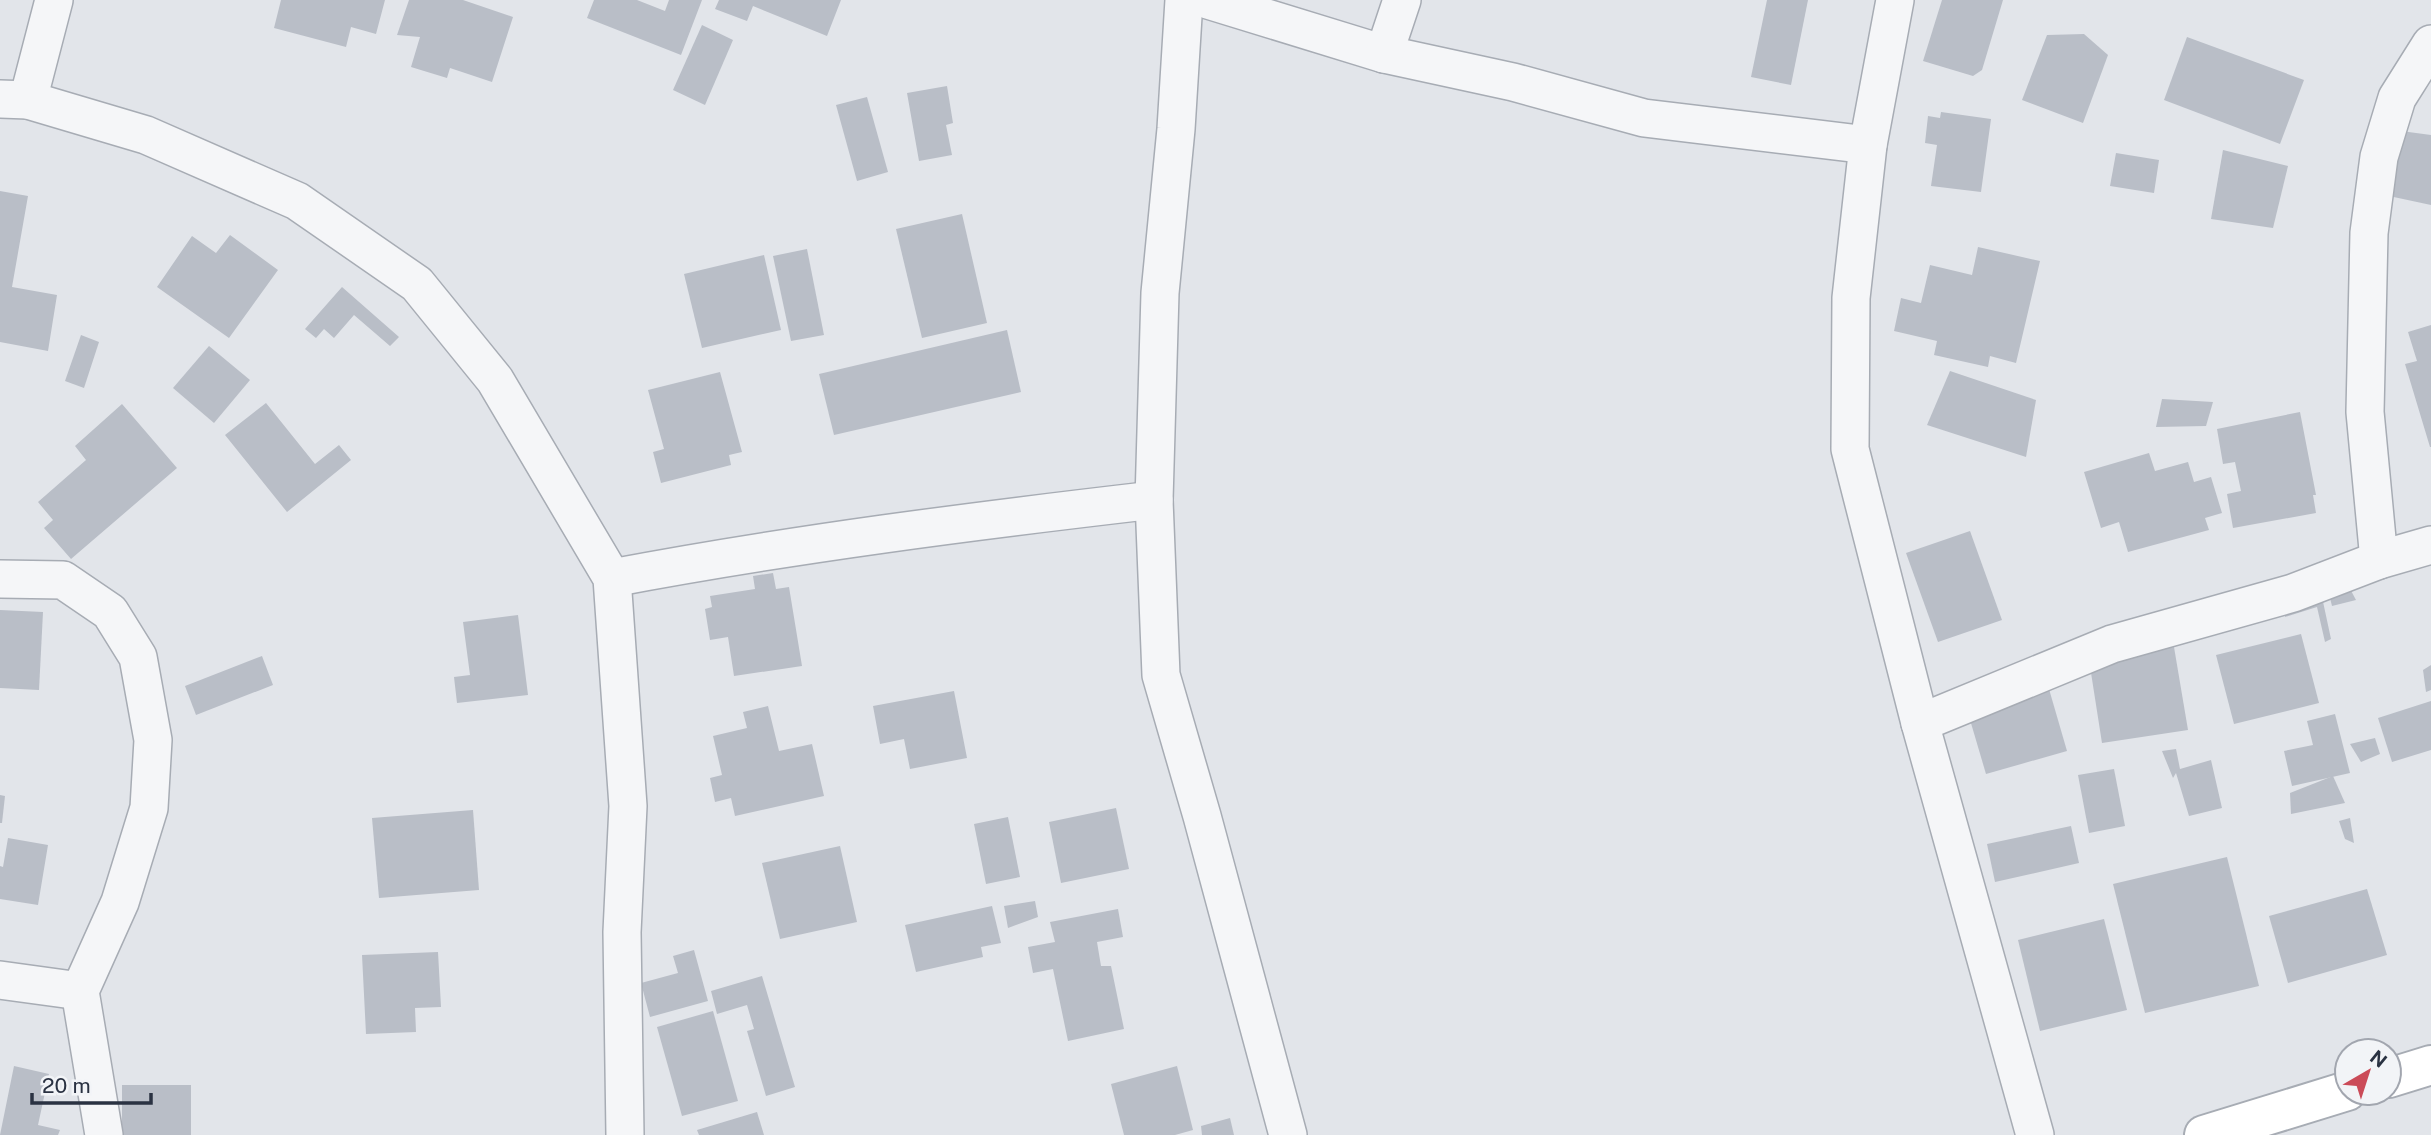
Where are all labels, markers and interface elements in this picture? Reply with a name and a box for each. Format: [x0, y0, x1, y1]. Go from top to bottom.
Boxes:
north arrow [2333, 1037, 2403, 1107]
text: N [2366, 1046, 2391, 1072]
scale bar [32, 1062, 150, 1106]
text: 20 m [42, 1073, 91, 1098]

